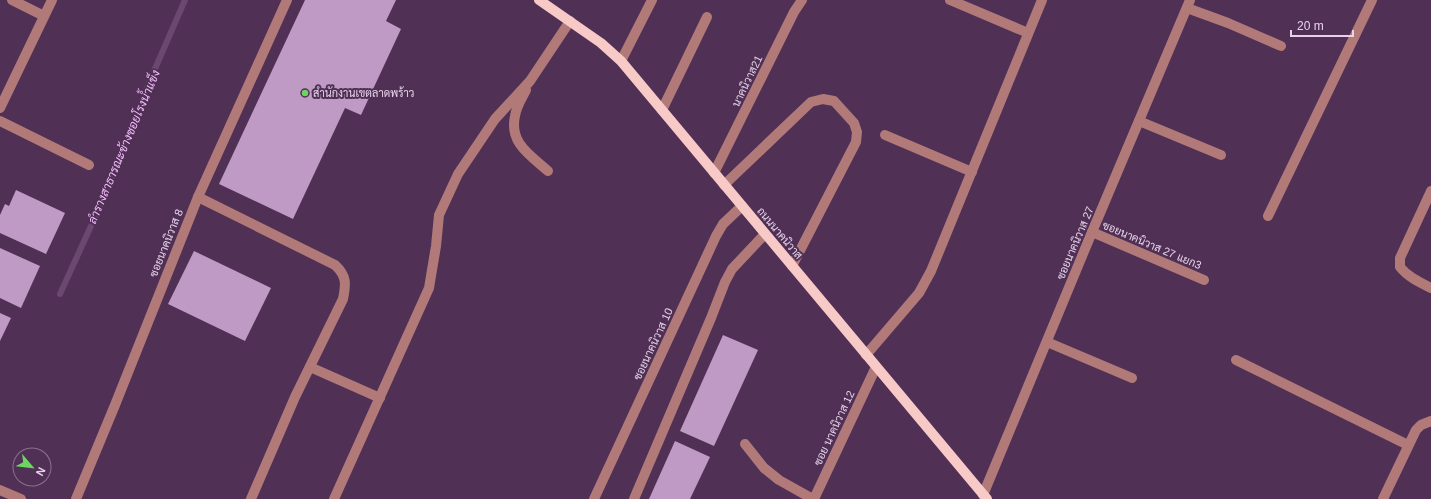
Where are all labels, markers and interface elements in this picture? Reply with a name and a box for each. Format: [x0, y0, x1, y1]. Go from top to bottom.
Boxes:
scale bar [1291, 12, 1353, 38]
text: 20 m [1297, 19, 1324, 33]
street label: นาคนิวาส21 [729, 53, 765, 109]
water label: ลำรางสาธารณะข้างซอยโรงน้ำแข็ง [82, 66, 163, 226]
place label: สำนักงานเขตลาดพร้าว [313, 86, 414, 99]
marker: สำนักงานเขตลาดพร้าว [300, 88, 310, 98]
street label: ถนนนาคนิวาส [755, 205, 805, 261]
street label: ซอยนาคนิวาส 27 [1054, 205, 1096, 281]
street label: ซอยนาคนิวาส 8 [147, 207, 185, 279]
street label: ซอยนาคนิวาส 27 แยก3 [1101, 219, 1203, 271]
street label: ซอยนาคนิวาส 10 [631, 306, 675, 382]
street label: ซอย นาคนิวาส 12 [811, 389, 857, 467]
north arrow [12, 447, 52, 487]
text: N [34, 465, 48, 478]

